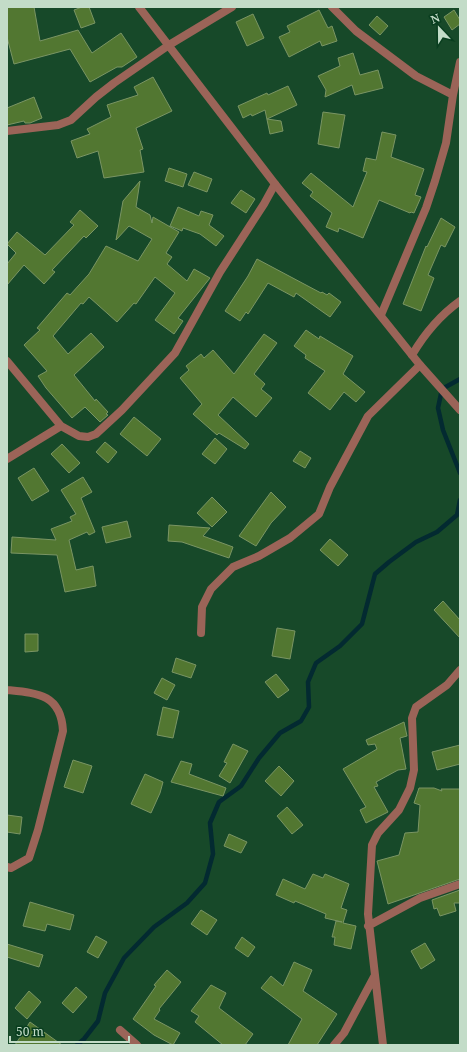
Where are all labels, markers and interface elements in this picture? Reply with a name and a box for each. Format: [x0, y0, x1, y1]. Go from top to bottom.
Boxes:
north arrow [419, 8, 459, 48]
text: N [428, 10, 442, 27]
scale bar [10, 1018, 129, 1044]
text: 50 m [16, 1023, 44, 1040]

